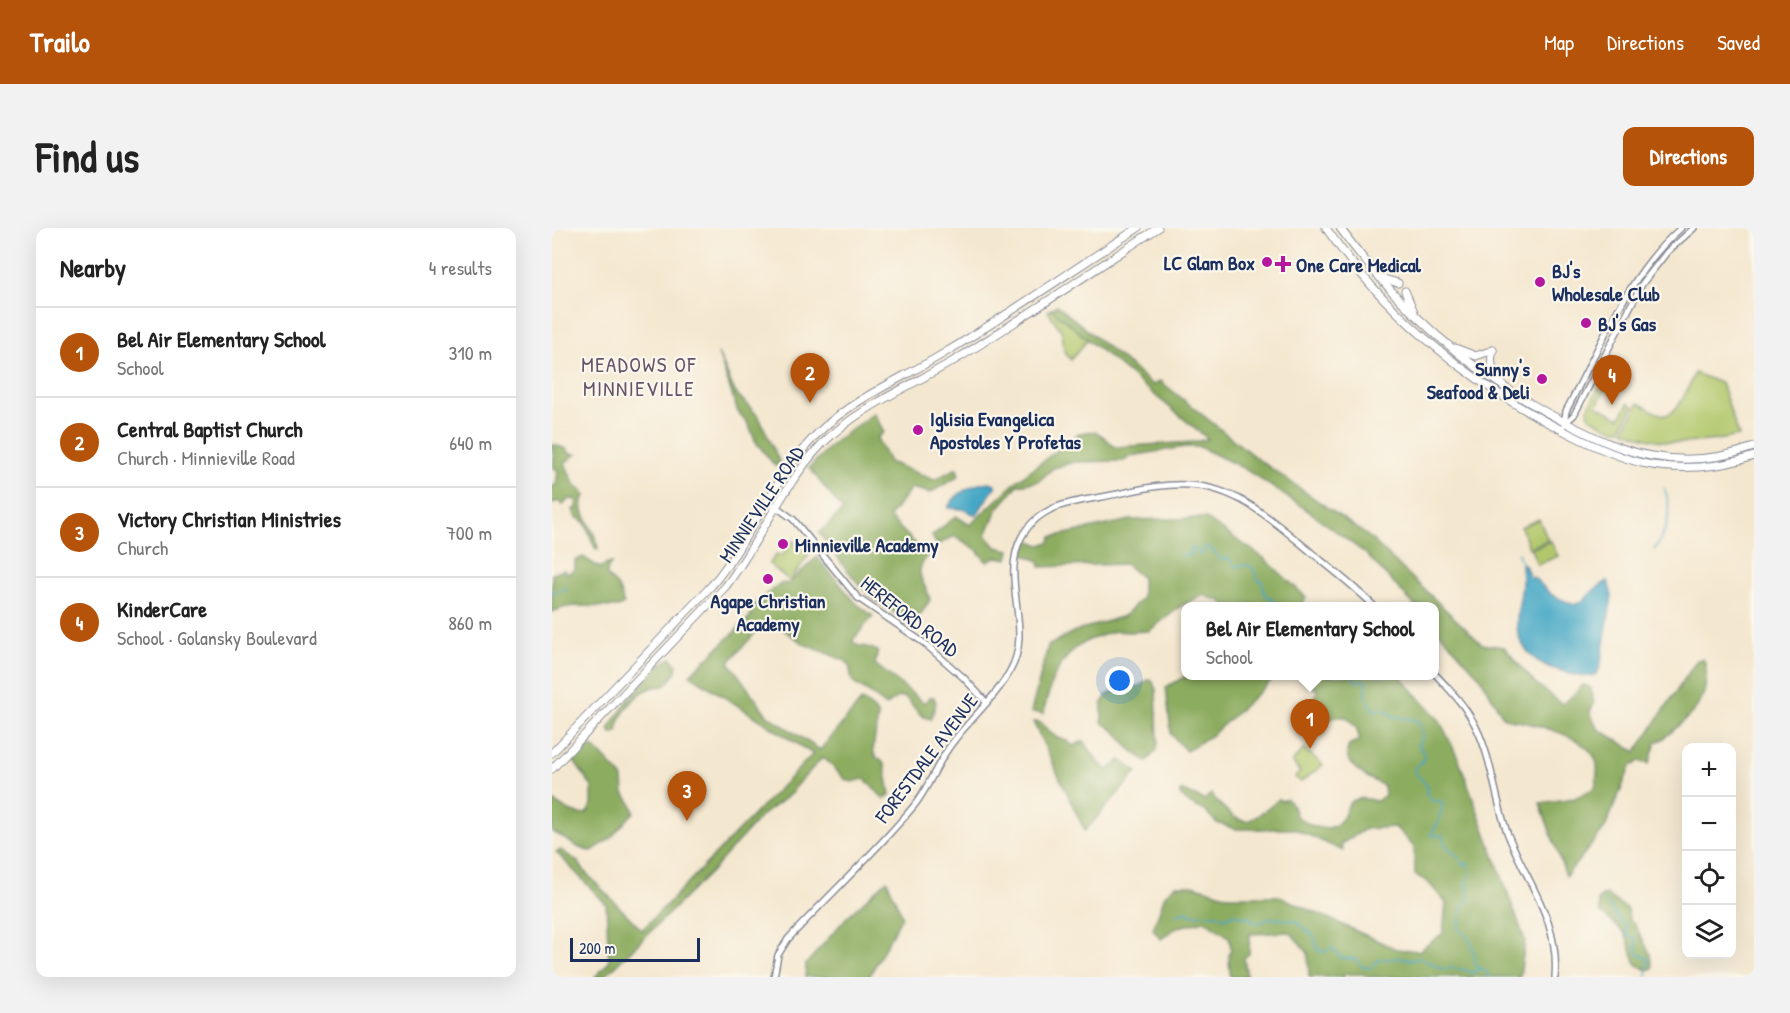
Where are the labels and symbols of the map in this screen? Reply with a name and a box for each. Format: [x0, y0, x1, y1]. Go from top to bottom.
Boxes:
place label: LC Glam Box [1164, 249, 1255, 276]
place label: One Care Medical [1296, 251, 1422, 278]
marker: LC Glam Box [1260, 255, 1274, 269]
marker: One Care Medical [1274, 255, 1292, 273]
place label: BJ's Wholesale Club [1552, 257, 1660, 307]
marker: BJ's Wholesale Club [1533, 275, 1547, 289]
place label: BJ's Gas [1598, 310, 1657, 337]
marker: BJ's Gas [1579, 316, 1593, 330]
district label: MEADOWS OF MINNIEVILLE [581, 350, 697, 403]
pin: 2 [790, 354, 830, 403]
place label: Sunny's Seafood & Deli [1427, 355, 1530, 405]
pin: 4 [1592, 356, 1632, 405]
marker: Sunny's Seafood & Deli [1535, 372, 1549, 386]
place label: Iglisia Evangelica Apostoles Y Profetas [930, 405, 1081, 456]
marker: Iglisia Evangelica Apostoles Y Profetas [911, 423, 925, 437]
street label: MINNIEVILLE ROAD [712, 440, 810, 568]
place label: Minnieville Academy [795, 531, 939, 559]
marker: Minnieville Academy [776, 537, 790, 551]
street label: HEREFORD ROAD [855, 569, 965, 663]
marker: Agape Christian Academy [761, 572, 775, 586]
place label: Agape Christian Academy [710, 587, 826, 638]
your location [1105, 666, 1134, 695]
street label: FORESTDALE AVENUE [868, 688, 984, 829]
pin: 1 [1290, 700, 1329, 749]
pin: 3 [668, 772, 706, 821]
scale bar [570, 935, 700, 962]

